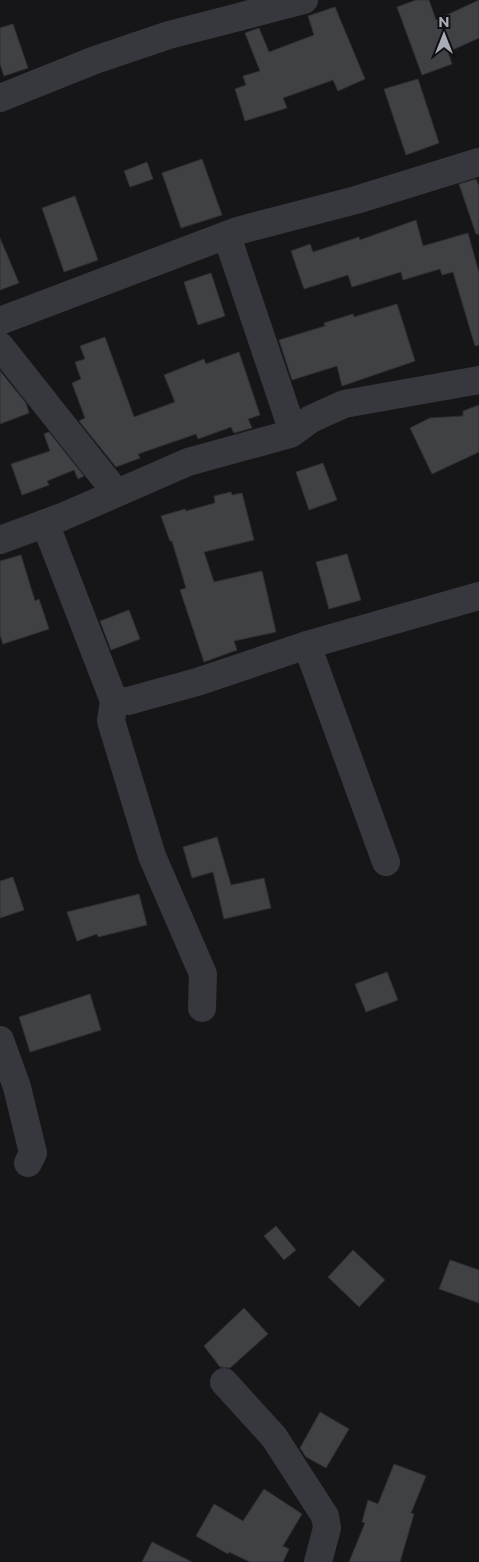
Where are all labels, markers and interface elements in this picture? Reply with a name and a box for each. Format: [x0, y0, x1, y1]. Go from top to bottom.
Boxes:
north arrow [419, 10, 469, 60]
text: N [438, 13, 450, 31]

